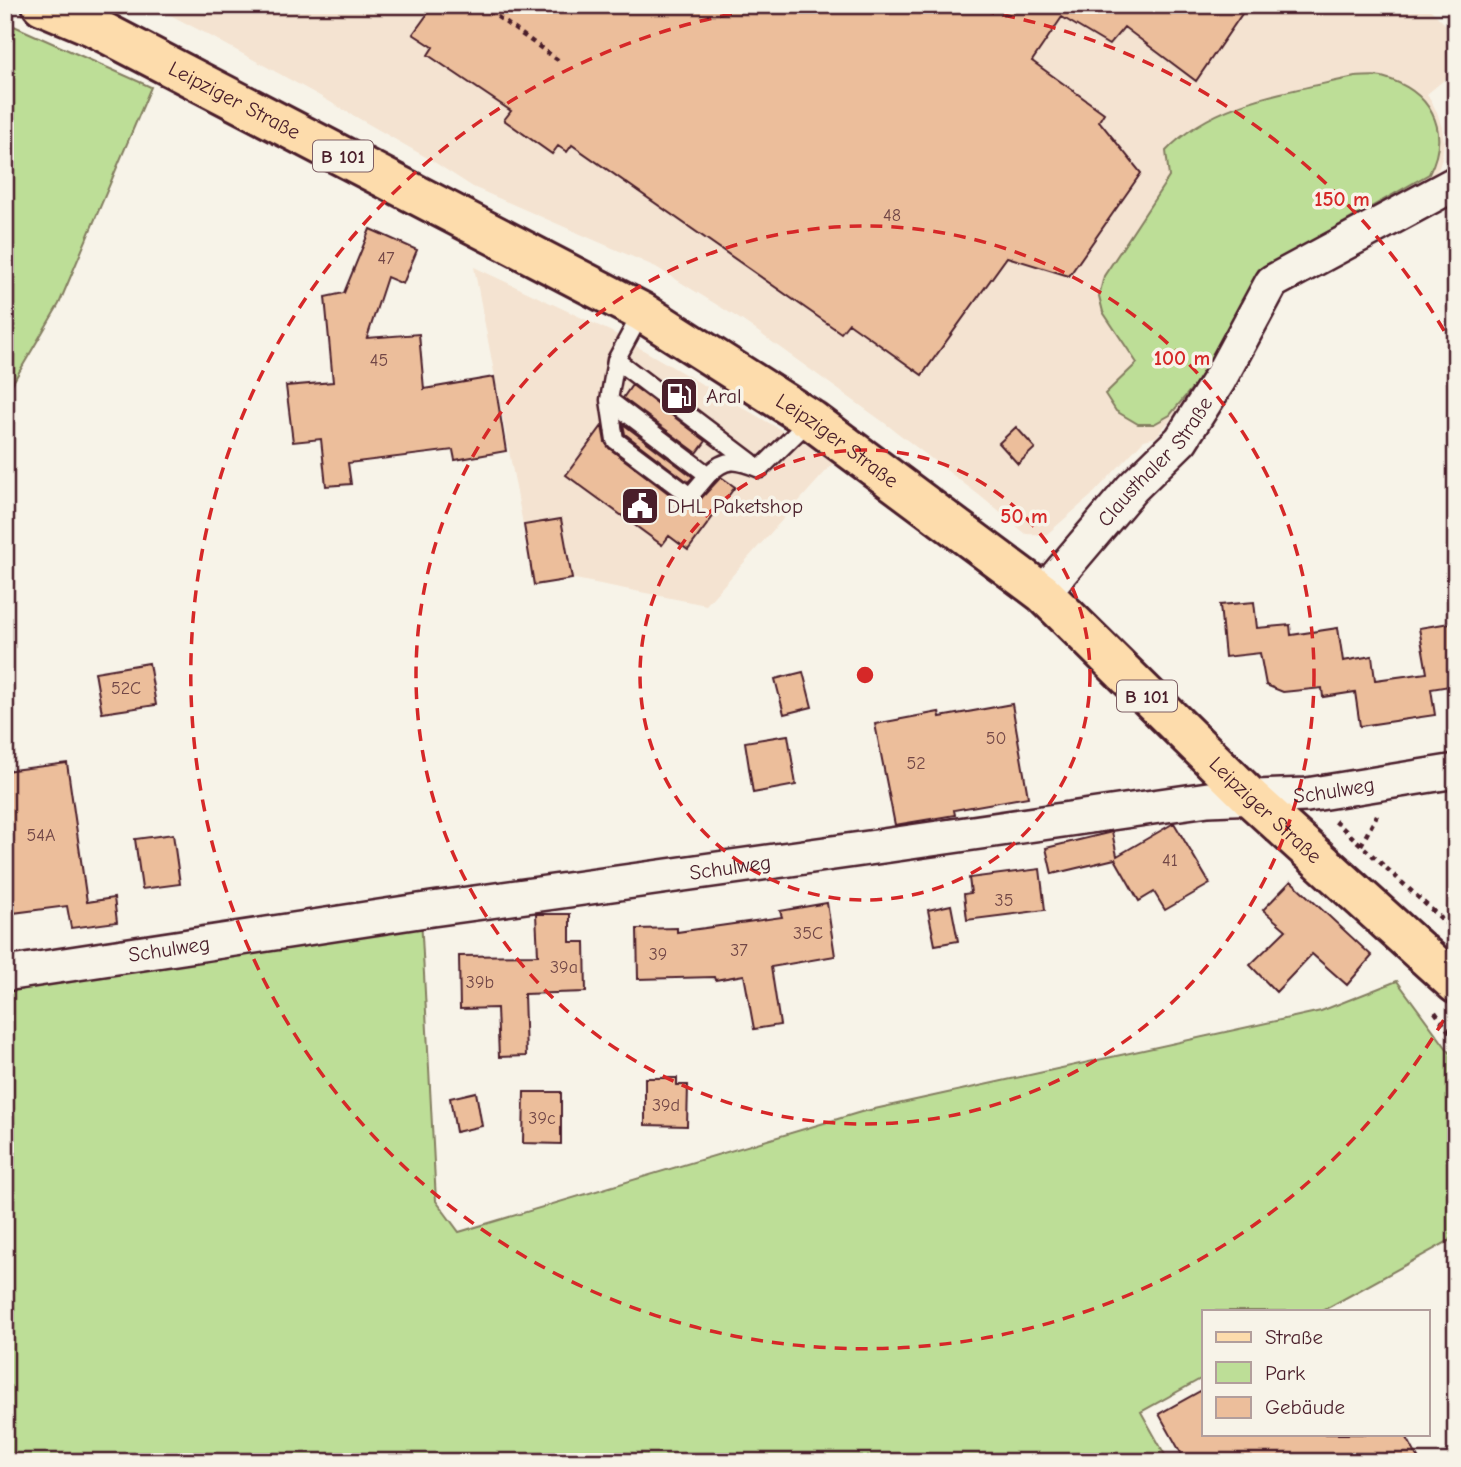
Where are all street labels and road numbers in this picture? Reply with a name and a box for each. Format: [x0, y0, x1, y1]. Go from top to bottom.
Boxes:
street label: Leipziger Straße [165, 56, 304, 144]
road number: B 101 [313, 140, 373, 172]
street label: Leipziger Straße [772, 389, 903, 493]
street label: Clausthaler Straße [1093, 392, 1217, 532]
road number: B 101 [1117, 680, 1177, 712]
street label: Leipziger Straße [1204, 752, 1327, 868]
street label: Schulweg [1293, 772, 1376, 808]
street label: Schulweg [688, 850, 773, 885]
street label: Schulweg [127, 931, 212, 967]

